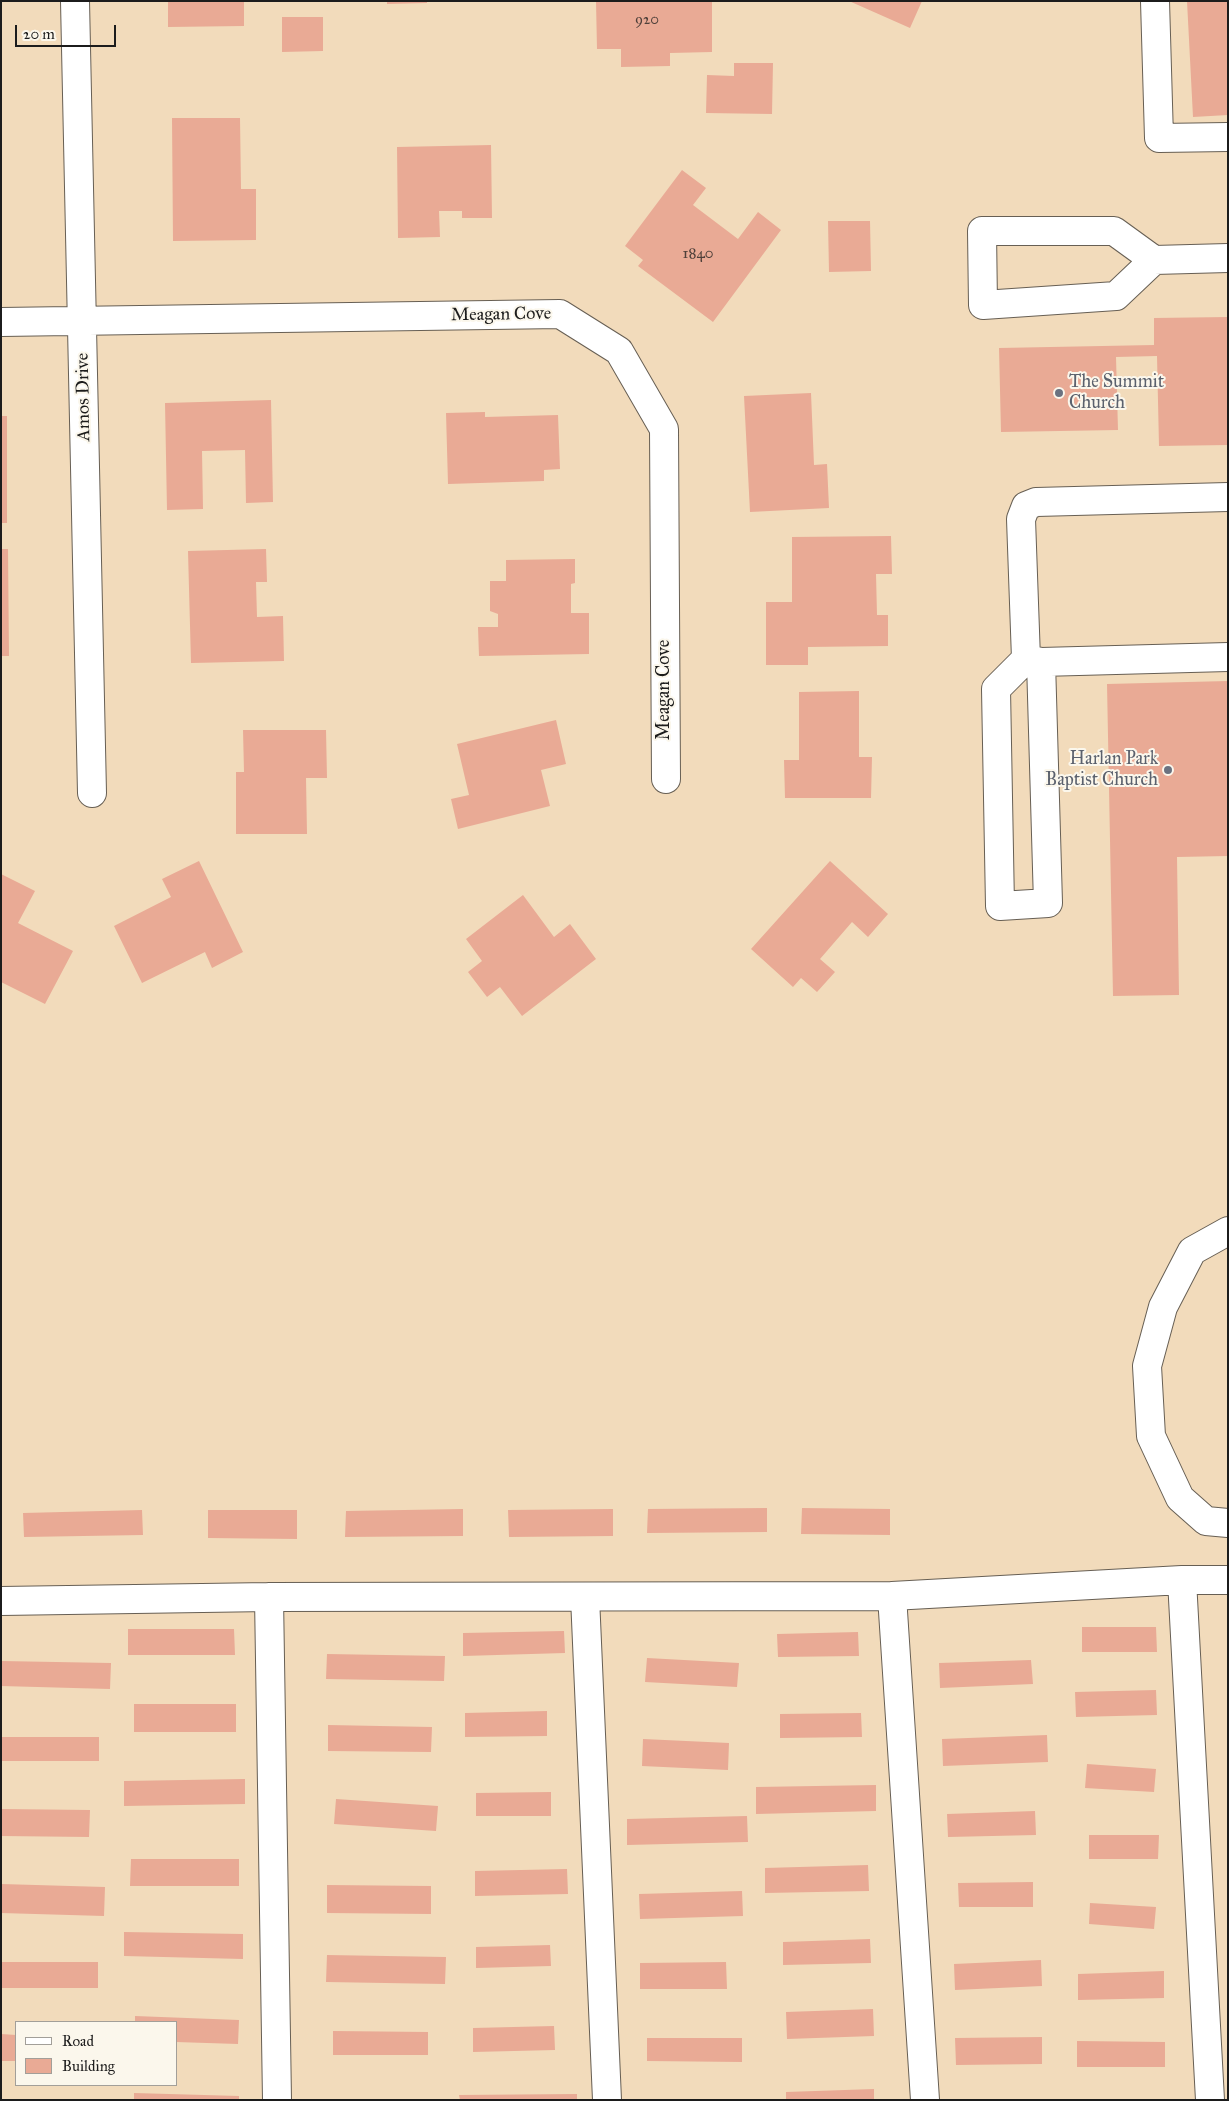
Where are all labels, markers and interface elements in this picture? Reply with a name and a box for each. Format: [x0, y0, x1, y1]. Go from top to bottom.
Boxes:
house number: 920 [635, 11, 659, 29]
scale bar [18, 15, 119, 47]
text: 20 m [23, 25, 55, 43]
house number: 1840 [683, 245, 713, 263]
street label: Meagan Cove [451, 303, 551, 327]
street label: Amos Drive [72, 353, 96, 441]
place label: The Summit Church [1069, 372, 1164, 414]
marker: The Summit Church [1053, 387, 1065, 399]
street label: Meagan Cove [654, 640, 676, 740]
place label: Harlan Park Baptist Church [1045, 749, 1158, 792]
marker: Harlan Park Baptist Church [1162, 764, 1174, 776]
legend [15, 2021, 178, 2086]
text: Road [62, 2032, 94, 2050]
text: Building [62, 2057, 115, 2075]

